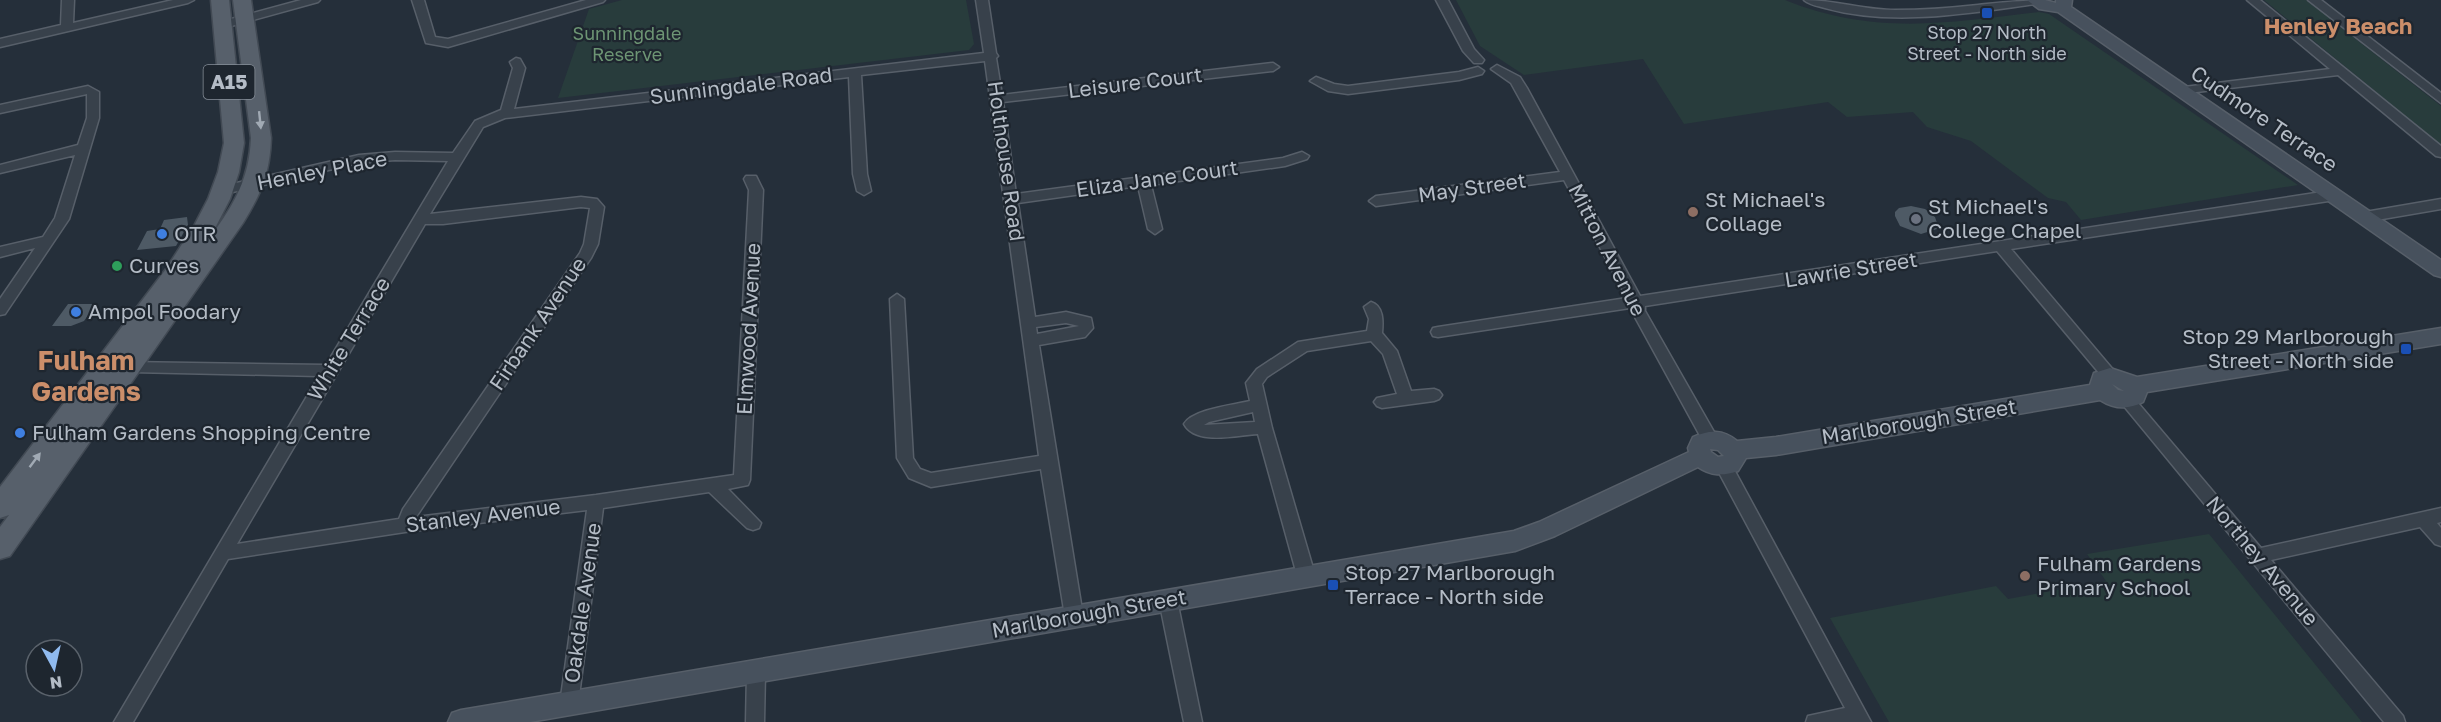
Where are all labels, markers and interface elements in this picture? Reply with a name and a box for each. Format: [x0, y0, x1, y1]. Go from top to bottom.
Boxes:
marker: Stop 27 North Street - North side [1980, 6, 1994, 20]
district label: Henley Beach [2264, 12, 2412, 39]
place label: Stop 27 North Street - North side [1907, 21, 2067, 64]
park label: Sunningdale Reserve [573, 22, 681, 65]
street label: Cudmore Terrace [2186, 59, 2343, 177]
street label: Sunningdale Road [648, 61, 834, 109]
street label: Leisure Court [1066, 61, 1204, 103]
road number: A15 [204, 65, 254, 99]
street label: Holthouse Road [983, 79, 1031, 243]
one-way arrow [255, 111, 265, 130]
street label: Henley Place [254, 145, 389, 195]
street label: Eliza Jane Court [1074, 154, 1240, 202]
street label: May Street [1416, 167, 1527, 207]
street label: Mitton Avenue [1563, 179, 1652, 320]
place label: St Michael's Collage [1705, 186, 1825, 236]
place label: St Michael's College Chapel [1928, 193, 2082, 243]
marker: St Michael's Collage [1686, 205, 1700, 219]
marker: St Michael's College Chapel [1909, 212, 1923, 226]
place label: OTR [174, 220, 216, 246]
marker: OTR [155, 227, 169, 241]
street label: Elmwood Avenue [731, 242, 765, 416]
street label: Lawrie Street [1783, 246, 1919, 292]
place label: Curves [129, 252, 199, 278]
street label: Firbank Avenue [483, 252, 591, 395]
marker: Curves [110, 259, 124, 273]
street label: White Terrace [301, 272, 395, 405]
place label: Ampol Foodary [88, 298, 241, 324]
marker: Ampol Foodary [69, 305, 83, 319]
place label: Stop 29 Marlborough Street - North side [2182, 323, 2394, 373]
marker: Stop 29 Marlborough Street - North side [2399, 342, 2413, 356]
district label: Fulham Gardens [31, 344, 141, 407]
street label: Marlborough Street [1820, 393, 2018, 449]
place label: Fulham Gardens Shopping Centre [32, 419, 371, 445]
marker: Fulham Gardens Shopping Centre [13, 426, 27, 440]
one-way arrow [29, 452, 41, 468]
street label: Northey Avenue [2201, 490, 2325, 631]
street label: Stanley Avenue [404, 493, 562, 537]
street label: Oakdale Avenue [558, 521, 606, 685]
place label: Fulham Gardens Primary School [2037, 550, 2201, 600]
place label: Stop 27 Marlborough Terrace - North side [1345, 559, 1555, 609]
marker: Fulham Gardens Primary School [2018, 569, 2032, 583]
marker: Stop 27 Marlborough Terrace - North side [1326, 578, 1340, 592]
street label: Marlborough Street [990, 583, 1188, 643]
north arrow [24, 638, 84, 698]
text: N [49, 672, 64, 694]

